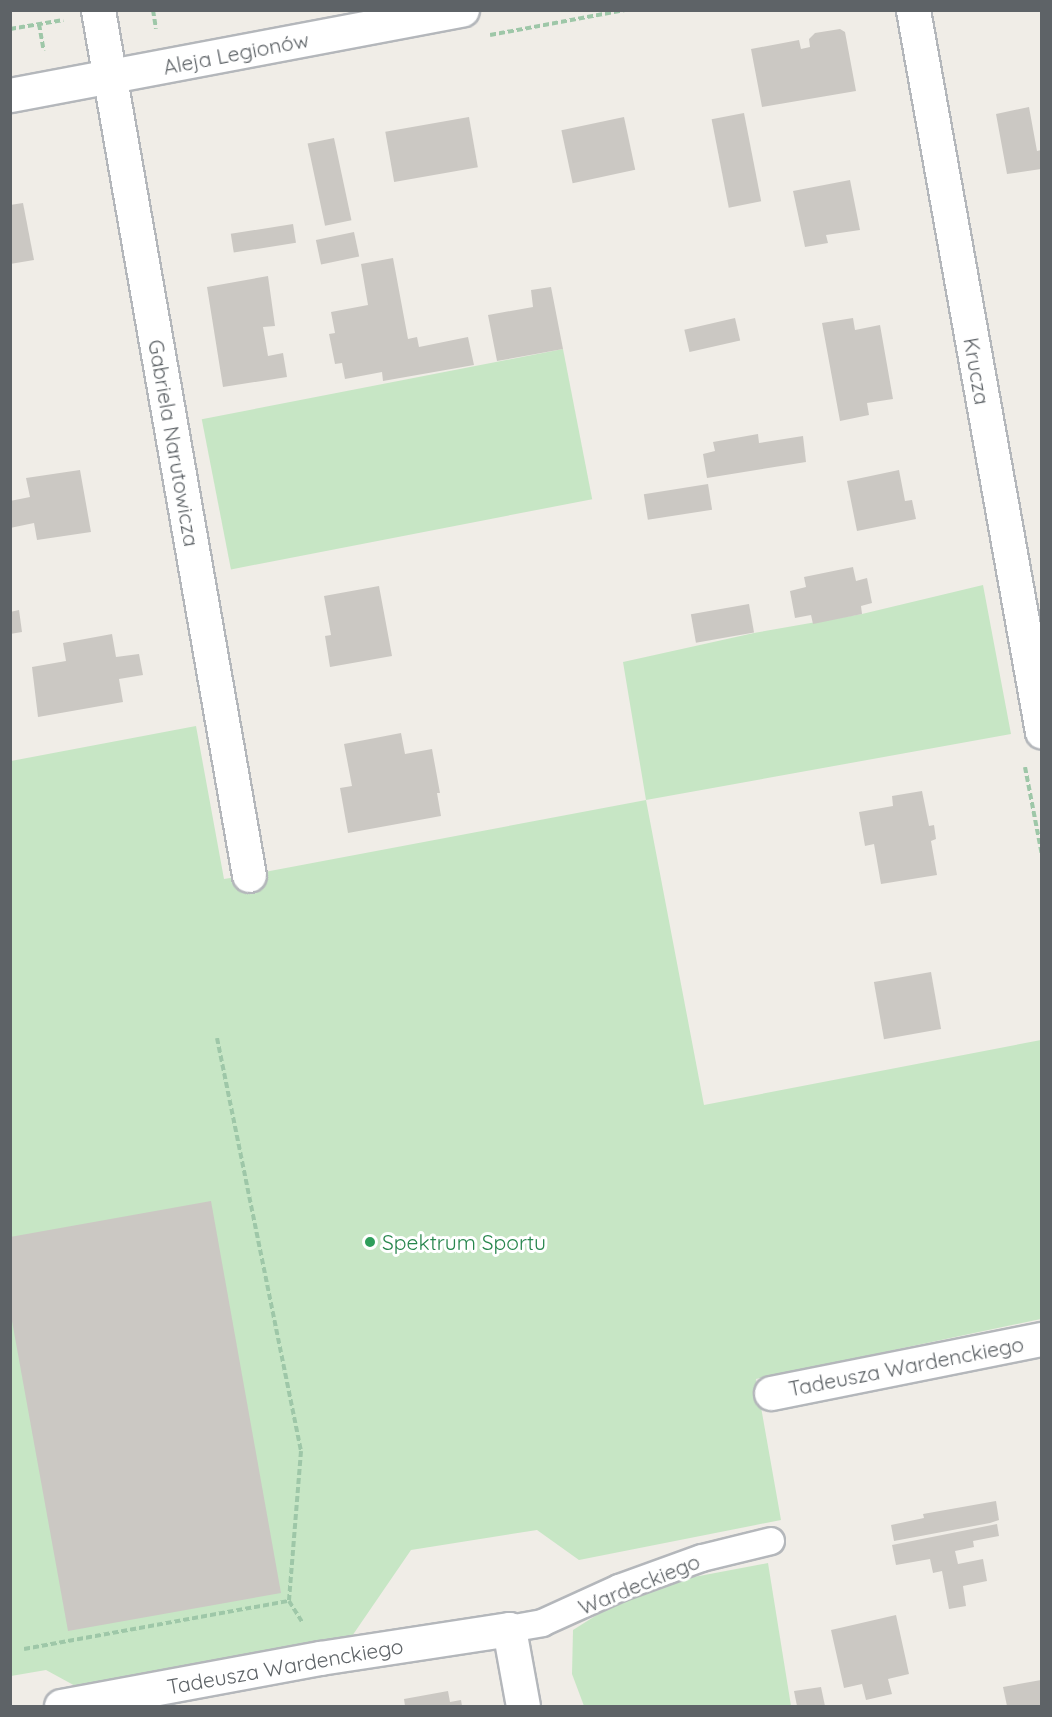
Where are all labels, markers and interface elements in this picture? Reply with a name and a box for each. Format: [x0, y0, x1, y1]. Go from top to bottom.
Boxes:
street label: Aleja Legionów [161, 27, 311, 79]
street label: Krucza [959, 335, 995, 407]
street label: Gabriela Narutowicza [143, 338, 205, 548]
place label: Spektrum Sportu [382, 1229, 546, 1255]
marker: Spektrum Sportu [363, 1235, 377, 1249]
street label: Tadeusza Wardenckiego [786, 1331, 1026, 1401]
street label: Wardeckiego [575, 1548, 703, 1620]
street label: Tadeusza Wardenckiego [165, 1633, 405, 1699]

